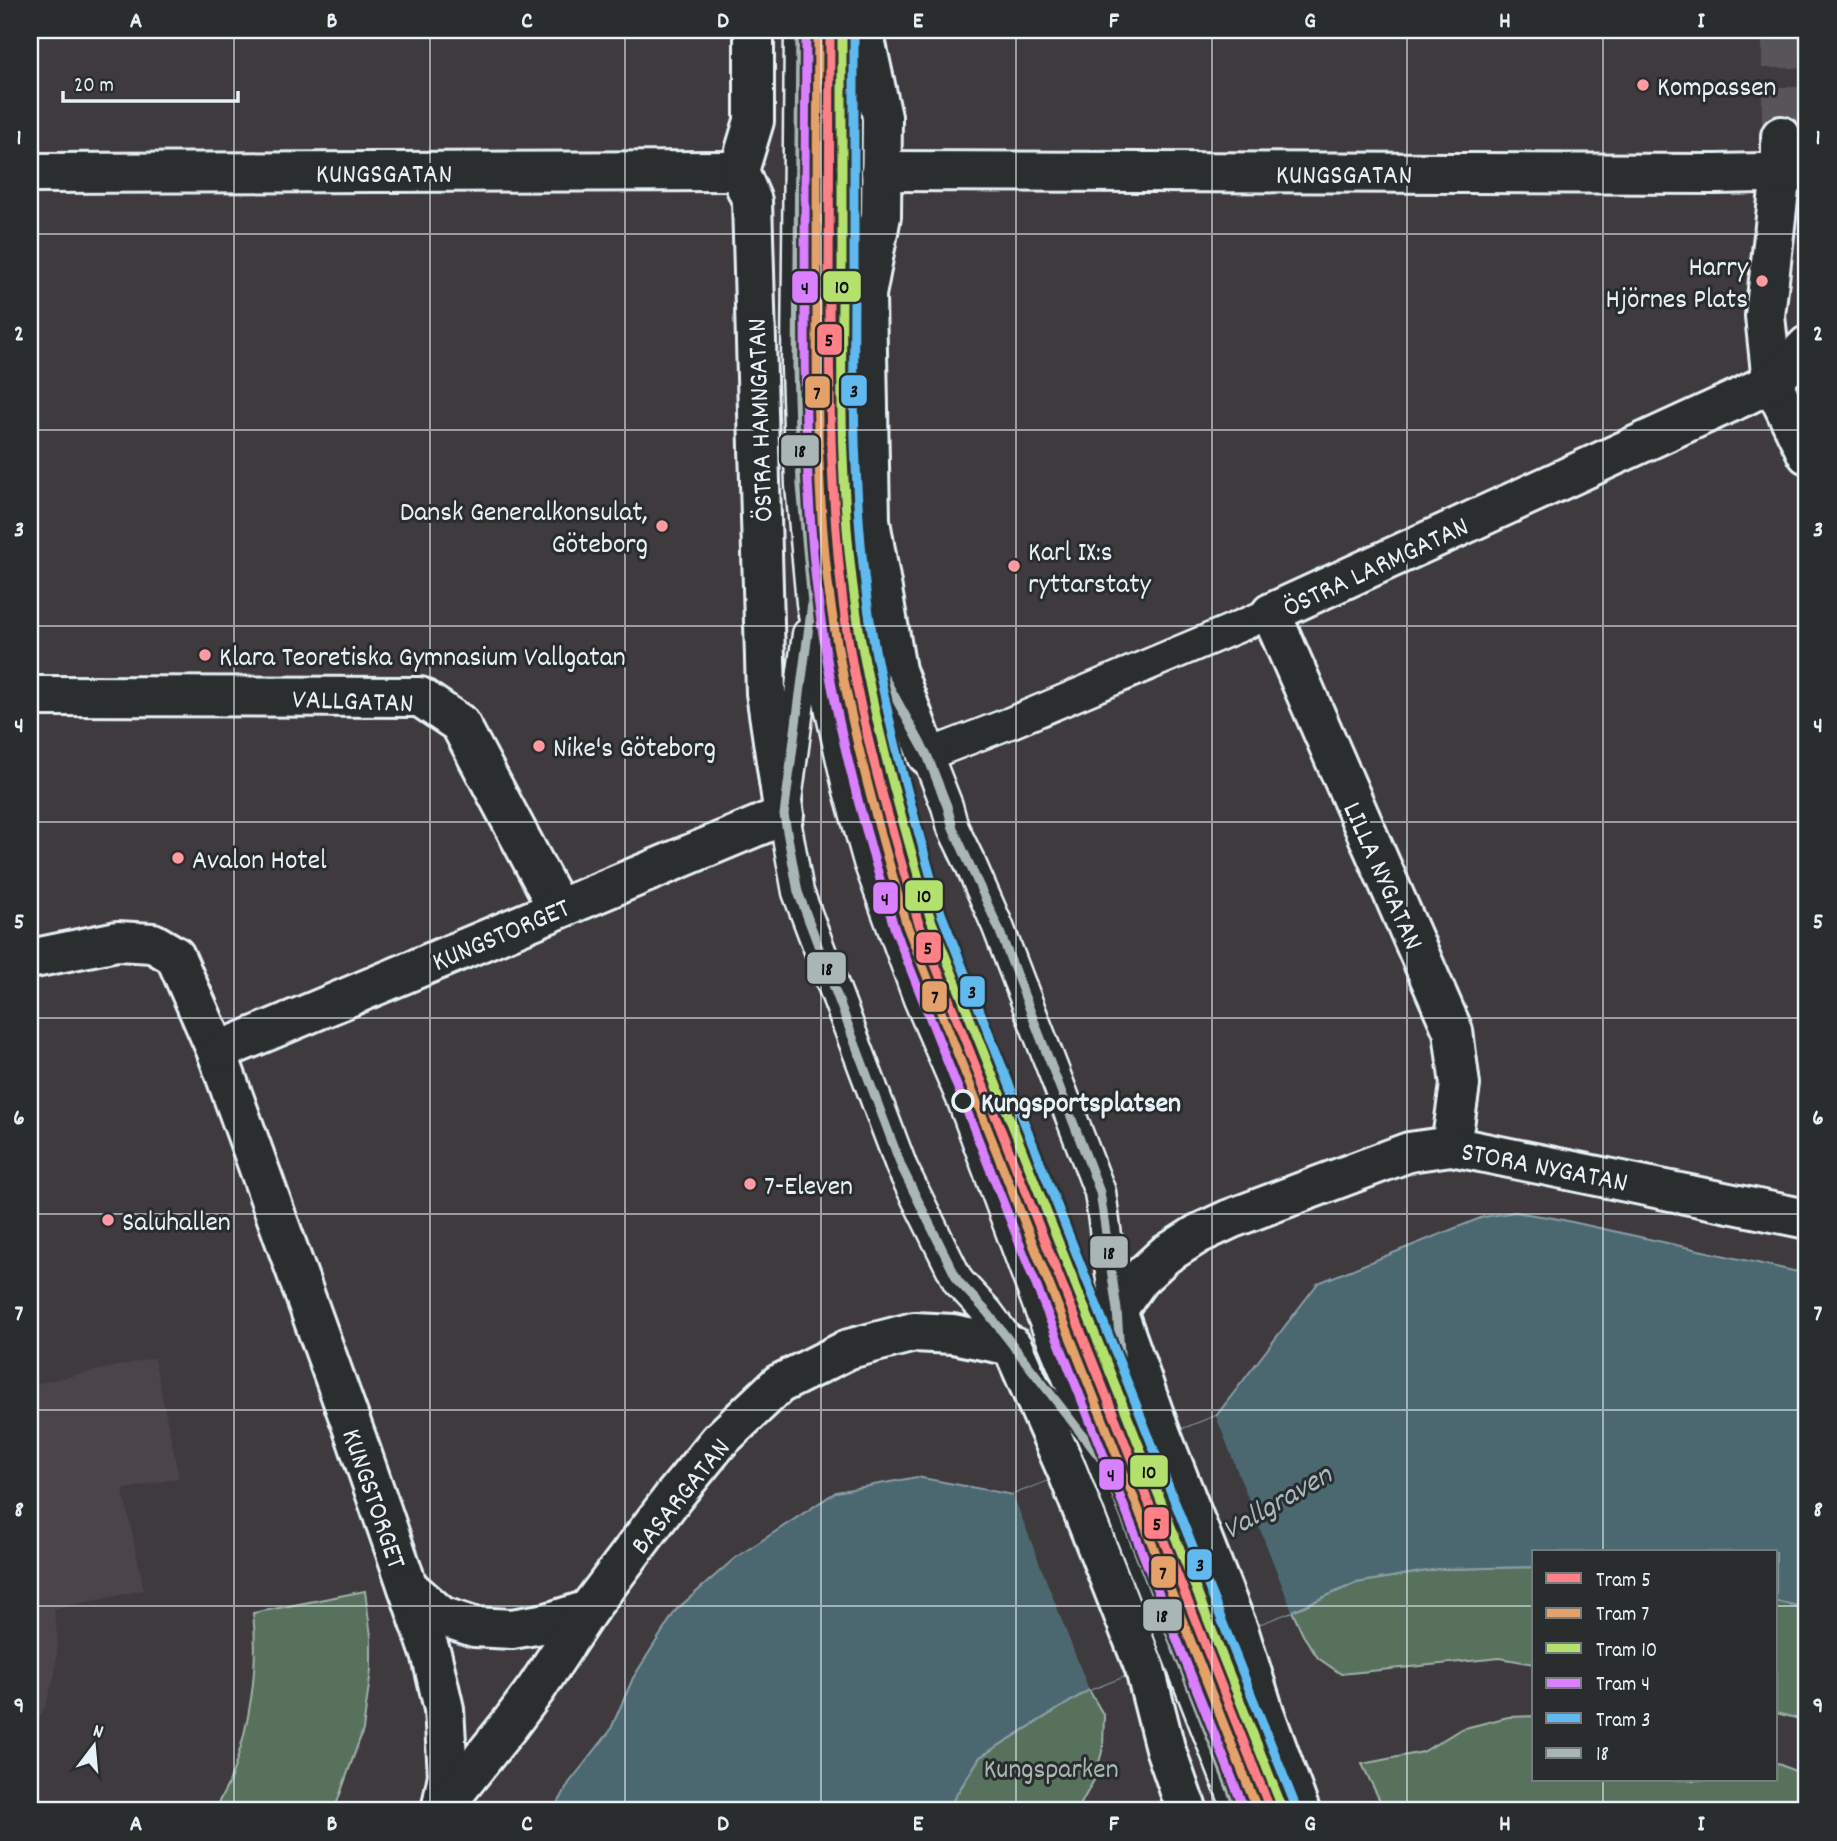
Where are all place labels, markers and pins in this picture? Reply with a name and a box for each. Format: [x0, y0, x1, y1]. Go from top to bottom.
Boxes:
place label: Kompassen [1657, 70, 1777, 110]
marker: Kompassen [1635, 77, 1651, 93]
place label: Harry Hjörnes Plats [1605, 250, 1749, 322]
marker: Harry Hjörnes Plats [1754, 273, 1770, 289]
place label: Dansk Generalkonsulat, Göteborg [400, 495, 648, 567]
marker: Dansk Generalkonsulat, Göteborg [654, 518, 670, 534]
place label: Karl IX:s ryttarstaty [1028, 535, 1151, 607]
marker: Karl IX:s ryttarstaty [1006, 558, 1022, 574]
place label: Klara Teoretiska Gymnasium Vallgatan [219, 640, 626, 680]
marker: Klara Teoretiska Gymnasium Vallgatan [197, 647, 213, 663]
place label: Nike's Göteborg [553, 731, 716, 771]
marker: Nike's Göteborg [531, 738, 547, 754]
place label: Avalon Hotel [192, 843, 327, 883]
marker: Avalon Hotel [170, 850, 186, 866]
place label: Kungsportsplatsen [981, 1086, 1181, 1126]
marker: Kungsportsplatsen [952, 1090, 974, 1112]
place label: 7-Eleven [764, 1169, 853, 1209]
marker: 7-Eleven [742, 1176, 758, 1192]
place label: Saluhallen [122, 1205, 231, 1245]
marker: Saluhallen [100, 1212, 116, 1228]

